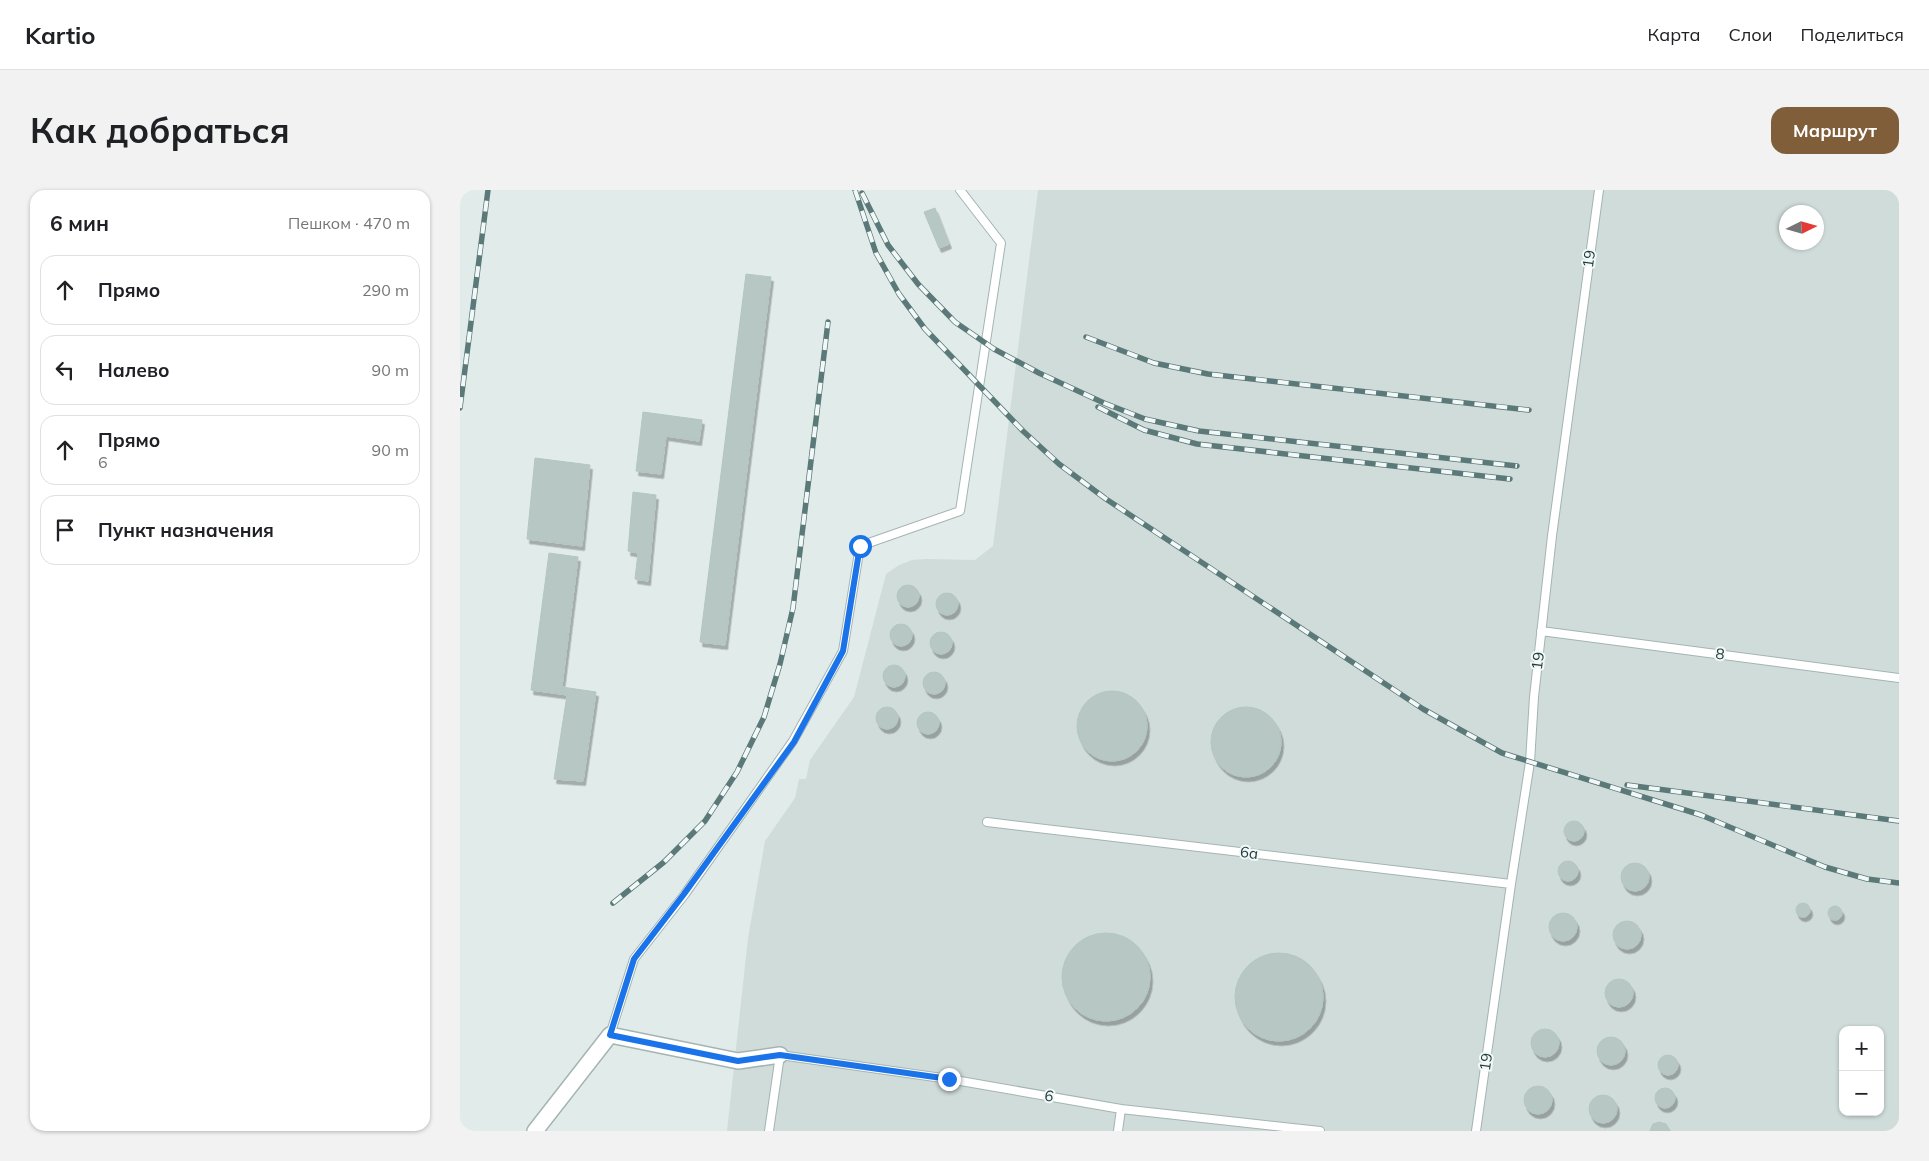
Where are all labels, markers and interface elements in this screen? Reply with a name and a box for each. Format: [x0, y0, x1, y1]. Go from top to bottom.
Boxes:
text: Kartio [25, 20, 96, 50]
text: Карта [1648, 23, 1700, 46]
text: Слои [1728, 23, 1773, 46]
text: Поделиться [1801, 23, 1904, 46]
button: Маршрут [1771, 107, 1899, 154]
text: Как добраться [30, 108, 290, 152]
north arrow [1779, 205, 1824, 250]
text: 6 мин [50, 210, 109, 236]
text: Пешком · 470 m [288, 213, 410, 233]
street label: 19 [1578, 249, 1599, 269]
icon: ahead [51, 276, 79, 304]
text: Прямо [98, 278, 160, 302]
text: 290 m [362, 280, 409, 300]
icon: left [51, 356, 79, 384]
text: Налево [98, 358, 170, 382]
text: 90 m [372, 360, 409, 380]
text: Прямо [98, 428, 160, 452]
icon: ahead [51, 436, 79, 464]
text: 90 m [372, 440, 409, 460]
text: 6 [98, 452, 108, 472]
icon: arrive [51, 516, 79, 544]
text: Пункт назначения [98, 518, 274, 542]
route start [849, 535, 872, 558]
street label: 8 [1714, 644, 1726, 663]
street label: 19 [1527, 651, 1548, 671]
street label: 6a [1239, 842, 1259, 863]
map controls [1839, 1026, 1884, 1116]
button: + [1839, 1026, 1884, 1071]
street label: 19 [1475, 1052, 1496, 1072]
route end [938, 1068, 961, 1091]
button: − [1839, 1071, 1884, 1116]
street label: 6 [1043, 1085, 1055, 1106]

